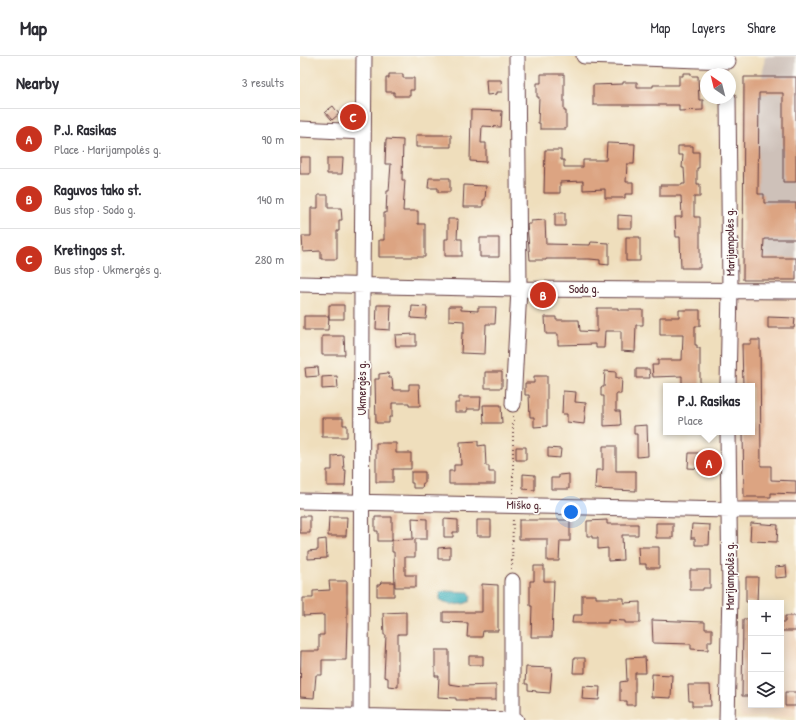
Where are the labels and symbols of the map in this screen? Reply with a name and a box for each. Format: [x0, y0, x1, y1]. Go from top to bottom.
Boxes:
north arrow [700, 68, 736, 104]
pin: C [340, 102, 366, 132]
street label: Marijampolės g. [720, 208, 739, 276]
pin: B [530, 280, 556, 310]
street label: Sodo g. [569, 280, 599, 297]
street label: Ukmergės g. [353, 361, 370, 415]
pin: A [696, 448, 722, 478]
street label: Miško g. [506, 496, 542, 513]
your location [561, 502, 581, 522]
street label: Marijampolės g. [721, 542, 738, 610]

